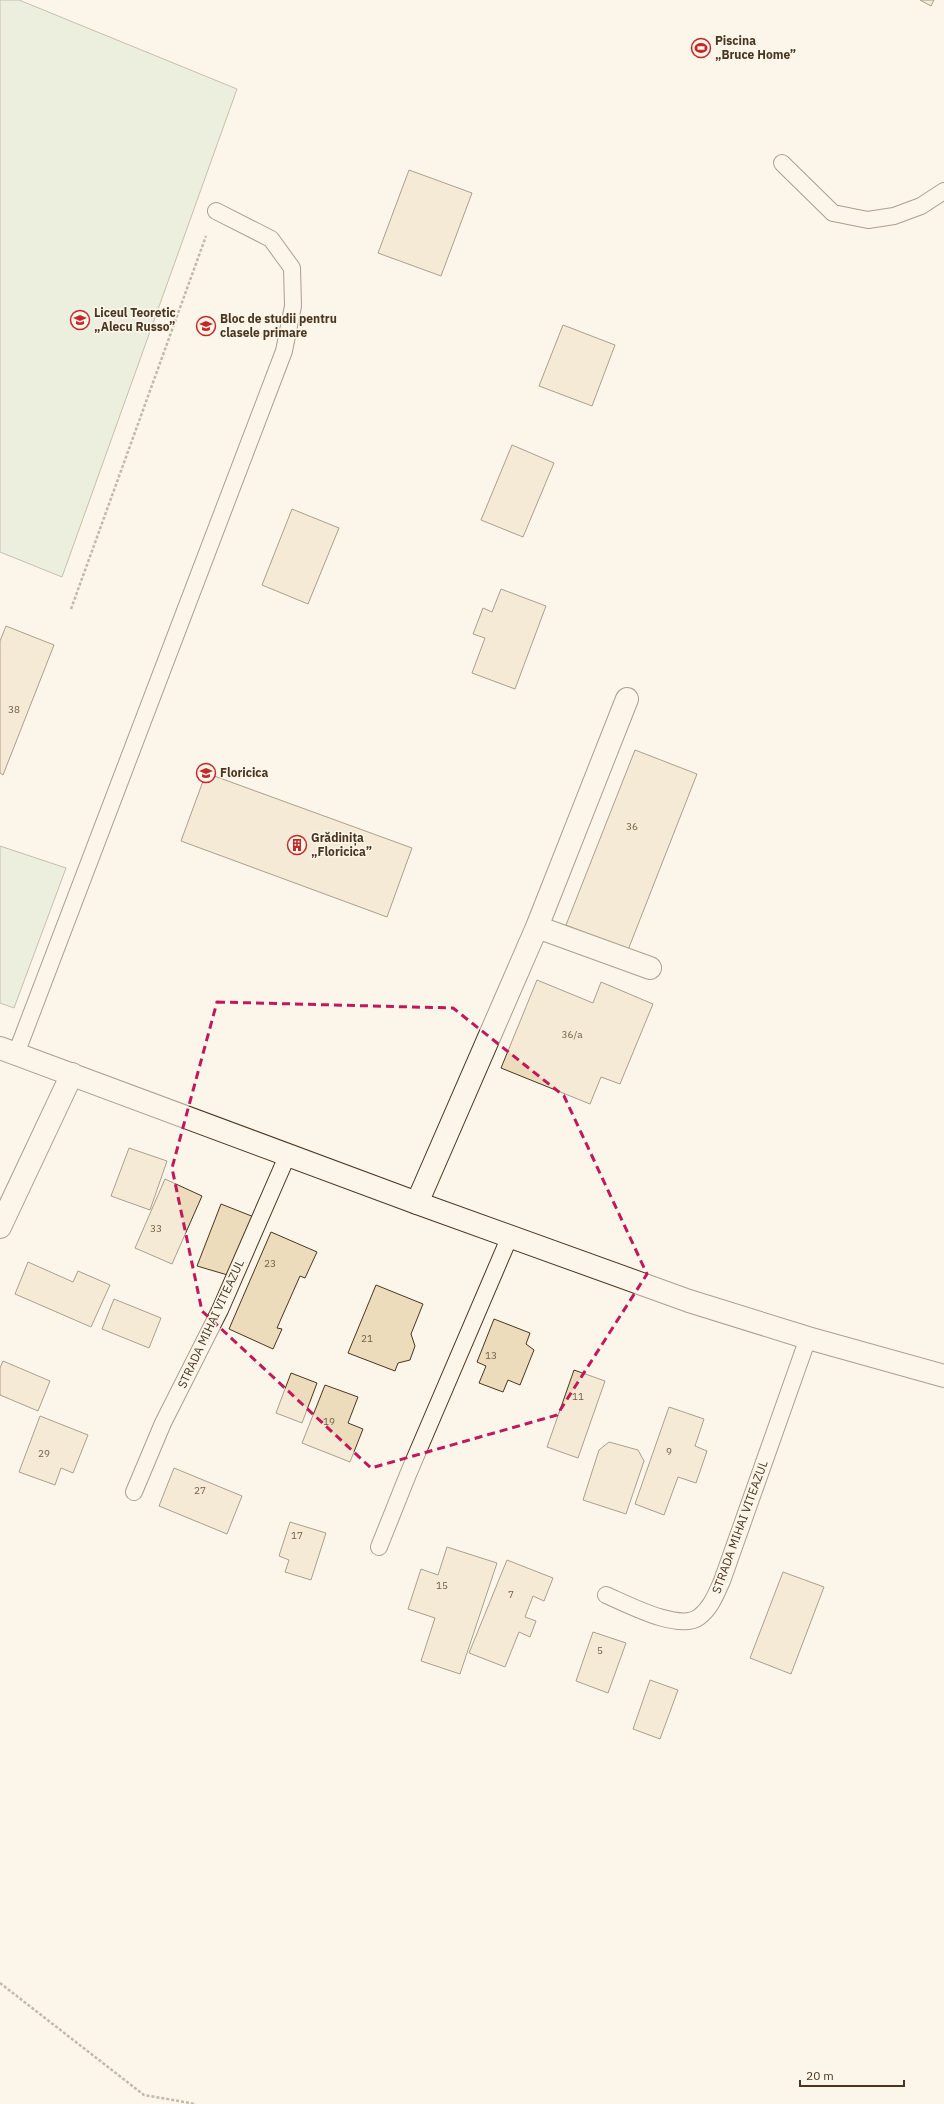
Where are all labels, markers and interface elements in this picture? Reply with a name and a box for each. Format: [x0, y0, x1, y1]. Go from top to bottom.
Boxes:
place label: Piscina „Bruce Home” [715, 33, 796, 62]
sports icon: Piscina „Bruce Home” [690, 37, 712, 59]
place label: Liceul Teoretic „Alecu Russo” [94, 305, 176, 334]
school or university icon: Liceul Teoretic „Alecu Russo” [69, 309, 91, 331]
place label: Bloc de studii pentru clasele primare [220, 311, 337, 340]
school or university icon: Bloc de studii pentru clasele primare [195, 315, 217, 337]
house number: 38 [8, 703, 20, 716]
school or university icon: Floricica [195, 762, 217, 784]
place label: Floricica [220, 765, 269, 780]
house number: 36 [626, 820, 638, 833]
place label: Grădinița „Floricica” [311, 830, 372, 859]
building icon: Grădinița „Floricica” [286, 834, 308, 856]
house number: 36/a [561, 1028, 583, 1041]
house number: 33 [150, 1222, 162, 1235]
street label: STRADA MIHAI VITEAZUL [174, 1257, 247, 1391]
house number: 23 [264, 1257, 276, 1270]
house number: 21 [361, 1332, 373, 1345]
house number: 13 [485, 1349, 497, 1362]
house number: 11 [572, 1390, 584, 1403]
house number: 19 [323, 1415, 335, 1428]
house number: 9 [666, 1445, 672, 1458]
house number: 29 [38, 1447, 50, 1460]
street label: STRADA MIHAI VITEAZUL [708, 1458, 771, 1595]
house number: 27 [194, 1484, 206, 1497]
house number: 17 [291, 1529, 303, 1542]
house number: 15 [436, 1579, 448, 1592]
house number: 7 [508, 1588, 514, 1601]
house number: 5 [597, 1644, 603, 1657]
scale bar [800, 2062, 904, 2088]
text: 20 m [806, 2068, 834, 2083]

